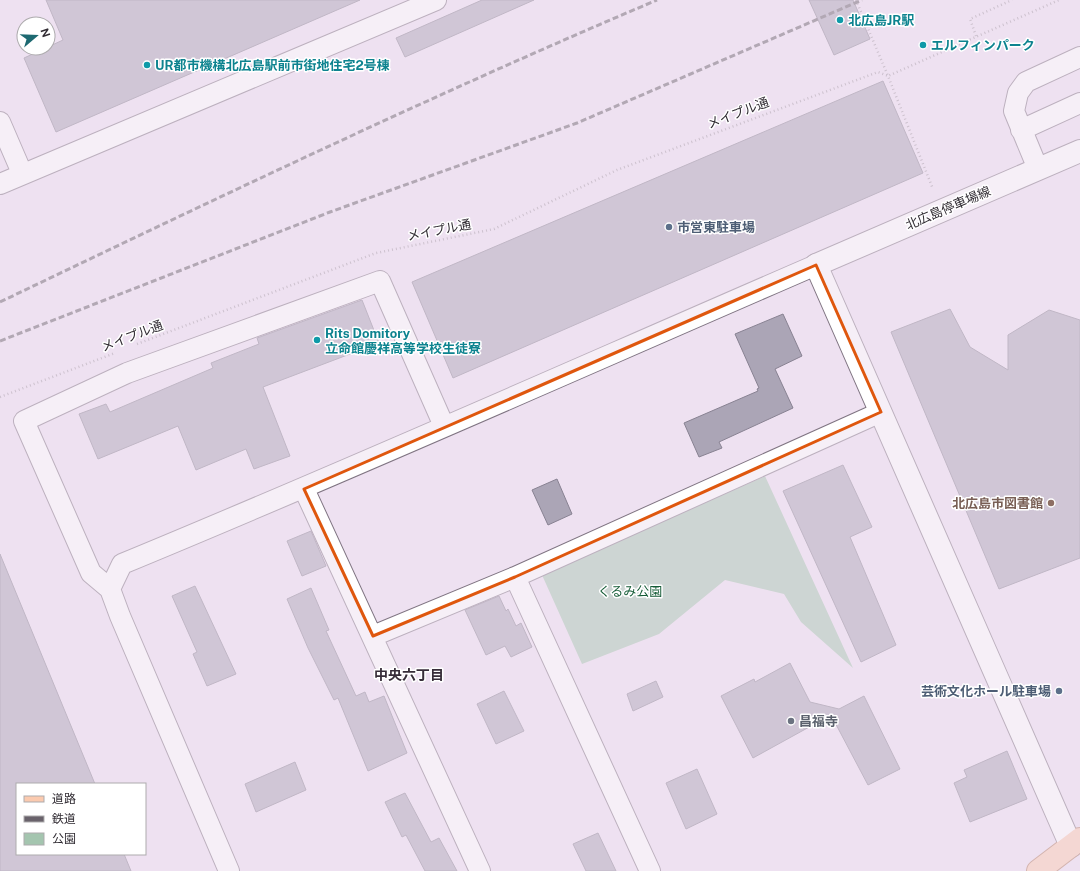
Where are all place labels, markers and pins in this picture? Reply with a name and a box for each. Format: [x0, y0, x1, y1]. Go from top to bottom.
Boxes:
place label: 北広島JR駅 [848, 13, 914, 28]
marker: 北広島JR駅 [835, 15, 845, 25]
place label: エルフィンパーク [931, 38, 1035, 53]
marker: エルフィンパーク [918, 40, 928, 50]
place label: UR都市機構北広島駅前市街地住宅2号棟 [155, 58, 390, 73]
marker: UR都市機構北広島駅前市街地住宅2号棟 [142, 60, 152, 70]
place label: 市営東駐車場 [677, 220, 755, 235]
marker: 市営東駐車場 [664, 222, 674, 232]
place label: Rits Domitory 立命館慶祥高等学校生徒寮 [325, 326, 481, 356]
marker: Rits Domitory 立命館慶祥高等学校生徒寮 [312, 335, 322, 345]
place label: 北広島市図書館 [952, 496, 1043, 511]
marker: 北広島市図書館 [1046, 498, 1056, 508]
place label: 芸術文化ホール駐車場 [921, 684, 1051, 699]
marker: 芸術文化ホール駐車場 [1054, 686, 1064, 696]
place label: 昌福寺 [799, 714, 838, 729]
marker: 昌福寺 [786, 716, 796, 726]

